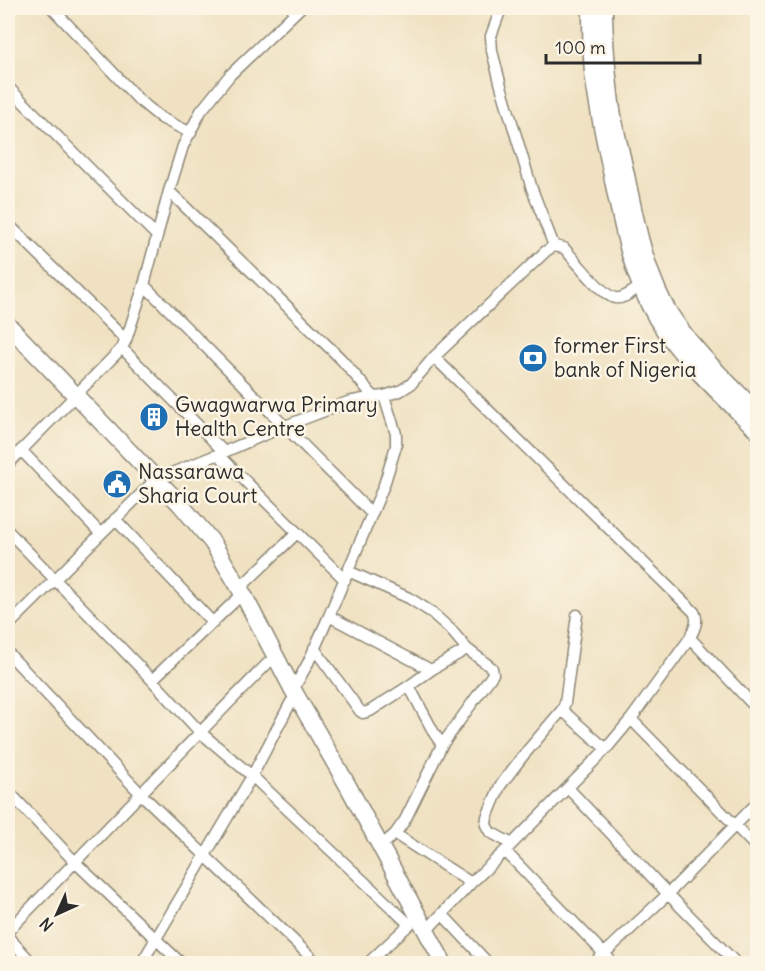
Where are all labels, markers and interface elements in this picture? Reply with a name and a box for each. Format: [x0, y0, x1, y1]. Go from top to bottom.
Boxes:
scale bar [546, 27, 700, 65]
text: 100 m [555, 36, 606, 59]
place label: former First bank of Nigeria [554, 332, 696, 383]
bank icon: former First bank of Nigeria [517, 342, 549, 374]
place label: Gwagwarwa Primary Health Centre [175, 391, 378, 442]
building icon: Gwagwarwa Primary Health Centre [138, 401, 170, 433]
place label: Nassarawa Sharia Court [138, 458, 257, 509]
public building icon: Nassarawa Sharia Court [101, 468, 133, 500]
north arrow [27, 884, 87, 944]
text: N [35, 914, 57, 936]

